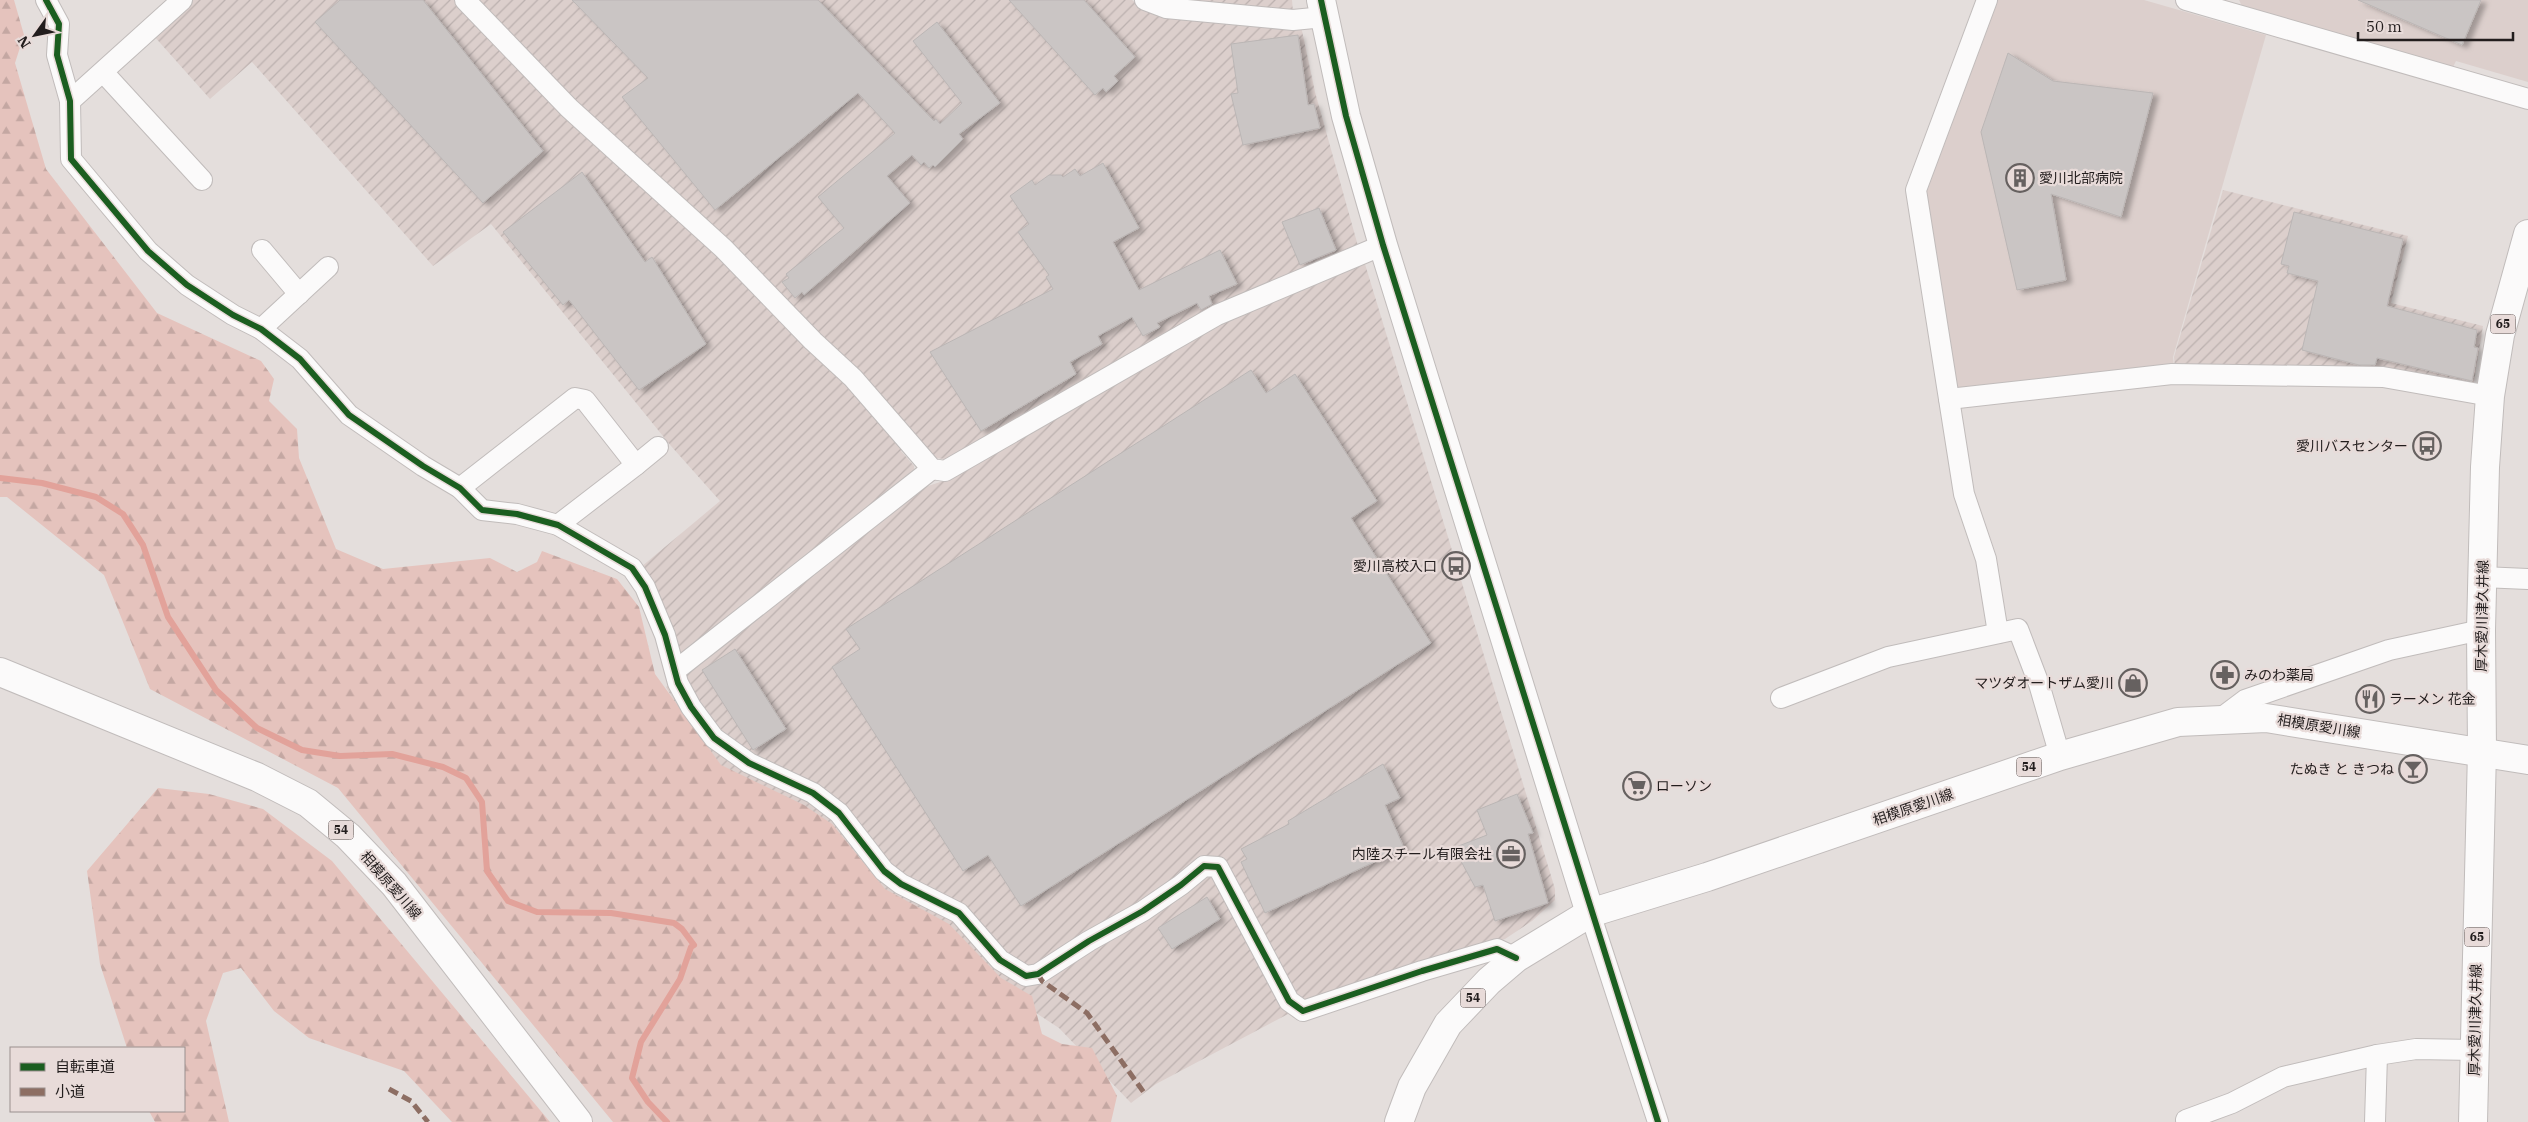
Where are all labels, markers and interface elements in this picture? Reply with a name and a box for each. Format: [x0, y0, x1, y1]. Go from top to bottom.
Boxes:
north arrow [10, 10, 60, 60]
scale bar [2358, 10, 2513, 42]
text: 50 m [2366, 17, 2402, 36]
text: N [14, 33, 35, 52]
building icon: 愛川北部病院 [2005, 163, 2035, 193]
place label: 愛川北部病院 [2039, 169, 2123, 187]
road number: 65 [2490, 314, 2516, 334]
bus stop icon: 愛川バスセンター [2412, 431, 2442, 461]
place label: 愛川バスセンター [2296, 437, 2408, 455]
bus stop icon: 愛川高校入口 [1441, 551, 1471, 581]
place label: 愛川高校入口 [1353, 557, 1437, 575]
street label: 厚木愛川津久井線 [2472, 560, 2492, 672]
pharmacy icon: みのわ薬局 [2210, 660, 2240, 690]
place label: みのわ薬局 [2244, 666, 2314, 684]
shop icon: マツダオートザム愛川 [2118, 668, 2148, 698]
place label: マツダオートザム愛川 [1974, 674, 2114, 692]
restaurant icon: ラーメン 花金 [2355, 684, 2385, 714]
place label: ラーメン 花金 [2389, 690, 2476, 708]
street label: 相模原愛川線 [2276, 711, 2362, 741]
bar icon: たぬき と きつね [2398, 754, 2428, 784]
road number: 54 [2016, 758, 2042, 776]
place label: たぬき と きつね [2290, 760, 2394, 778]
supermarket icon: ローソン [1622, 771, 1652, 801]
place label: ローソン [1656, 777, 1712, 795]
street label: 相模原愛川線 [1870, 785, 1956, 829]
road number: 54 [328, 820, 354, 840]
office icon: 内陸スチール有限会社 [1496, 839, 1526, 869]
place label: 内陸スチール有限会社 [1352, 845, 1492, 863]
street label: 相模原愛川線 [357, 847, 425, 923]
road number: 65 [2464, 928, 2490, 946]
street label: 厚木愛川津久井線 [2465, 964, 2485, 1076]
road number: 54 [1460, 988, 1486, 1008]
legend [10, 1047, 185, 1112]
text: 自転車道 [55, 1057, 115, 1076]
text: 小道 [55, 1082, 85, 1101]

